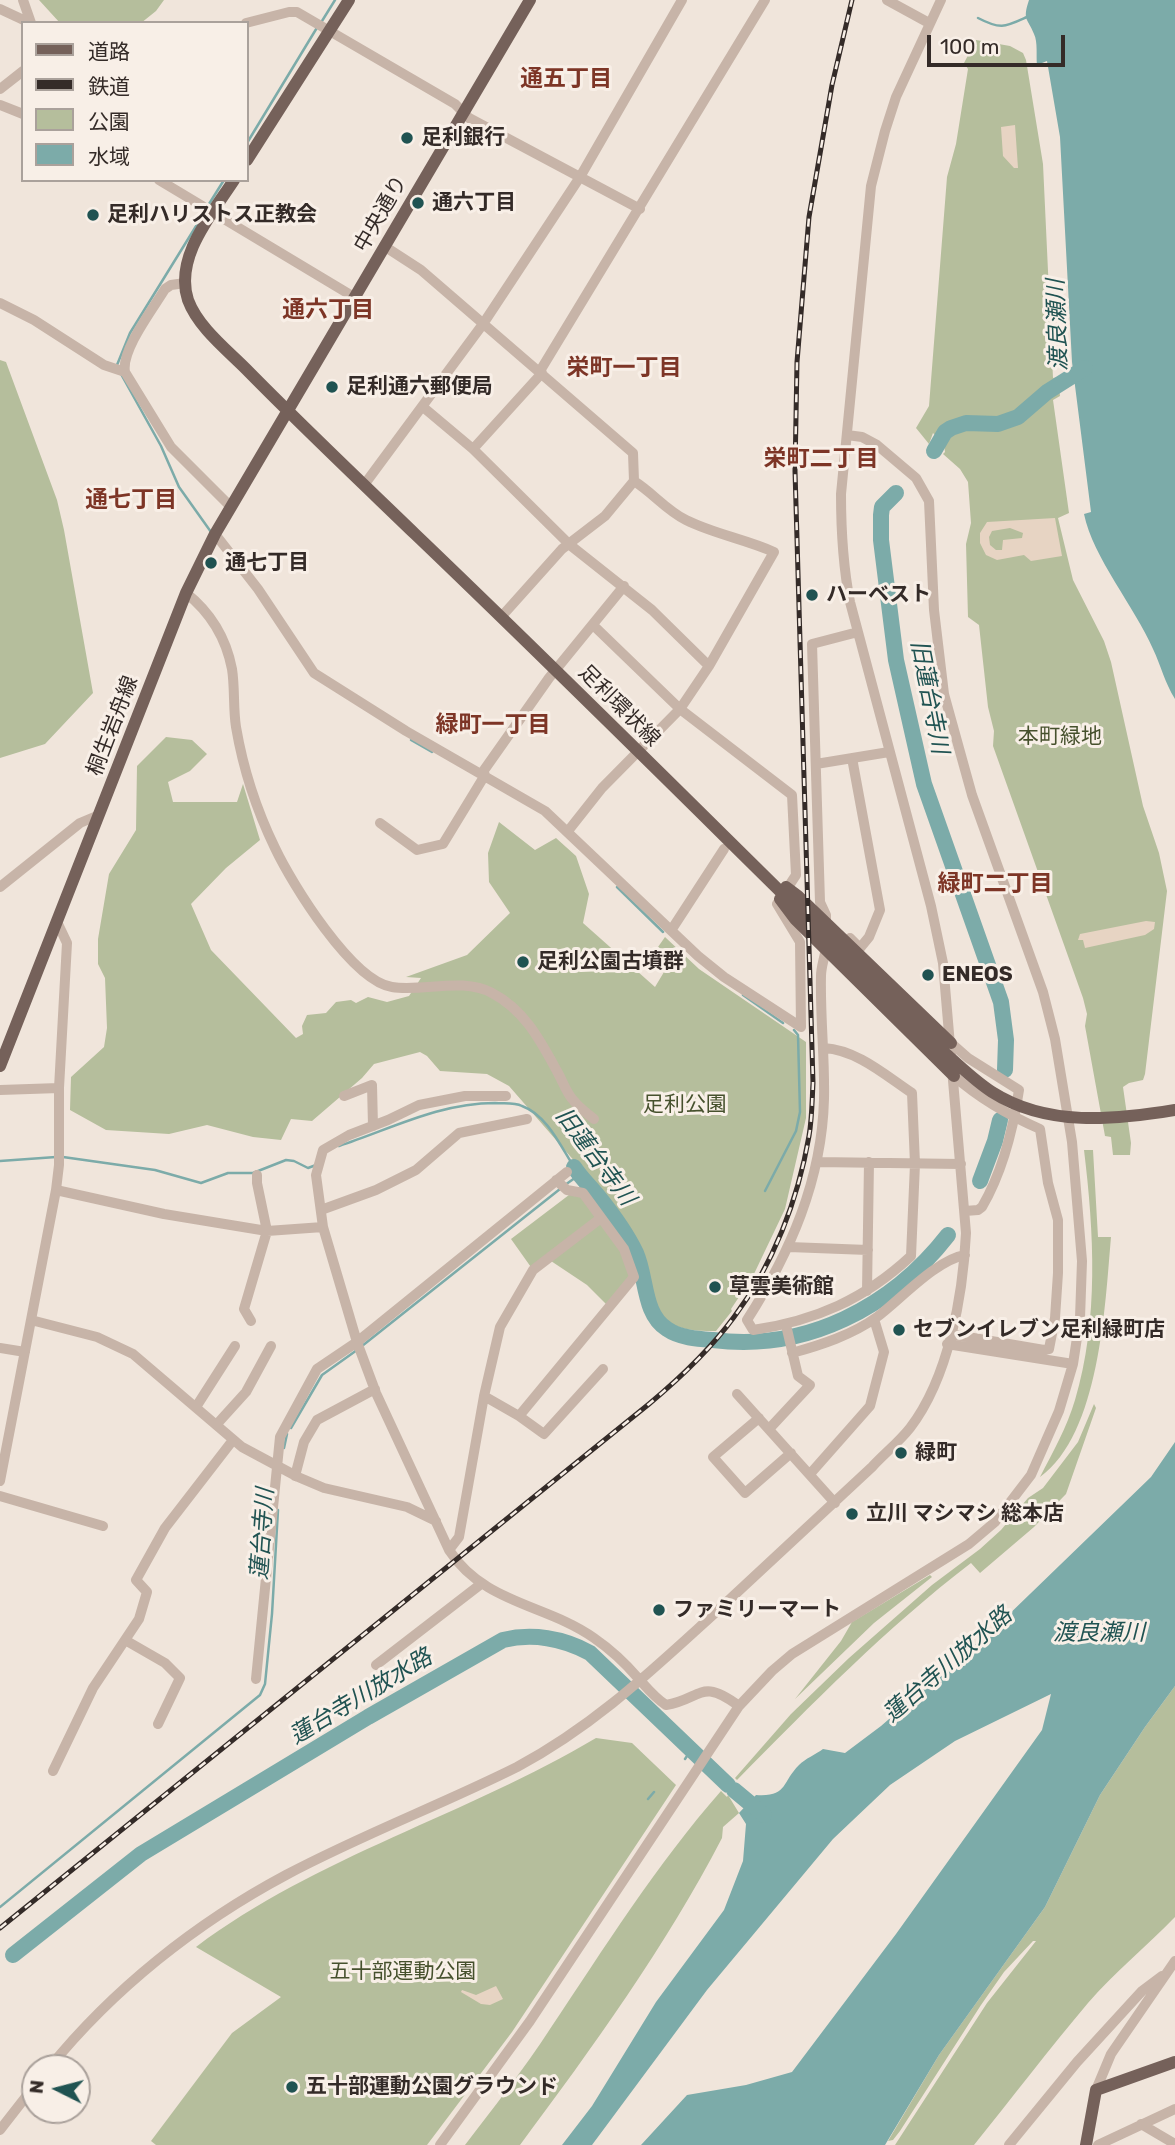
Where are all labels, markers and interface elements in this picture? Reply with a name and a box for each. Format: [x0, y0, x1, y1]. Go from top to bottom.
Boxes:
legend [21, 21, 248, 182]
scale bar [930, 21, 1068, 65]
text: 100 m [940, 34, 999, 59]
text: 道路 [88, 39, 130, 64]
district label: 通五丁目 [520, 65, 612, 93]
text: 鉄道 [88, 74, 130, 99]
text: 公園 [88, 109, 130, 134]
place label: 足利銀行 [421, 125, 505, 151]
marker: 足利銀行 [399, 130, 415, 146]
text: 水域 [88, 144, 130, 169]
street label: 中央通り [349, 171, 413, 257]
place label: 通六丁目 [432, 190, 516, 216]
marker: 通六丁目 [410, 195, 426, 211]
place label: 足利ハリストス正教会 [107, 202, 317, 228]
marker: 足利ハリストス正教会 [85, 207, 101, 223]
water label: 渡良瀬川 [1043, 279, 1073, 371]
district label: 通六丁目 [282, 296, 374, 324]
district label: 栄町一丁目 [567, 354, 681, 382]
place label: 足利通六郵便局 [346, 374, 493, 400]
marker: 足利通六郵便局 [324, 379, 340, 395]
district label: 栄町二丁目 [764, 445, 878, 473]
district label: 通七丁目 [85, 486, 177, 514]
place label: 通七丁目 [225, 550, 309, 576]
marker: 通七丁目 [203, 555, 219, 571]
place label: ハーベスト [826, 582, 931, 608]
marker: ハーベスト [804, 587, 820, 603]
water label: 旧蓮台寺川 [904, 638, 954, 756]
street label: 足利環状線 [573, 660, 665, 752]
street label: 桐生岩舟線 [82, 672, 144, 780]
district label: 緑町一丁目 [436, 711, 550, 739]
park label: 本町緑地 [1018, 724, 1102, 750]
district label: 緑町二丁目 [938, 870, 1052, 898]
place label: 足利公園古墳群 [537, 949, 684, 975]
marker: 足利公園古墳群 [515, 954, 531, 970]
place label: ENEOS [942, 962, 1013, 988]
marker: ENEOS [920, 967, 936, 983]
park label: 足利公園 [643, 1092, 727, 1118]
water label: 旧蓮台寺川 [549, 1103, 641, 1211]
place label: 草雲美術館 [729, 1274, 834, 1300]
marker: 草雲美術館 [707, 1279, 723, 1295]
place label: セブンイレブン足利緑町店 [913, 1317, 1165, 1343]
marker: セブンイレブン足利緑町店 [891, 1322, 907, 1338]
place label: 緑町 [915, 1440, 957, 1466]
marker: 緑町 [893, 1445, 909, 1461]
water label: 蓮台寺川 [246, 1487, 280, 1581]
place label: 立川 マシマシ 総本店 [866, 1501, 1064, 1527]
marker: 立川 マシマシ 総本店 [844, 1506, 860, 1522]
place label: ファミリーマート [673, 1597, 841, 1623]
marker: ファミリーマート [651, 1602, 667, 1618]
water label: 蓮台寺川放水路 [878, 1602, 1018, 1728]
water label: 渡良瀬川 [1053, 1619, 1145, 1647]
water label: 蓮台寺川放水路 [285, 1644, 437, 1750]
park label: 五十部運動公園 [330, 1959, 476, 1985]
north arrow [21, 2054, 91, 2124]
place label: 五十部運動公園グラウンド [306, 2074, 558, 2100]
text: N [24, 2079, 49, 2095]
marker: 五十部運動公園グラウンド [284, 2079, 300, 2095]

